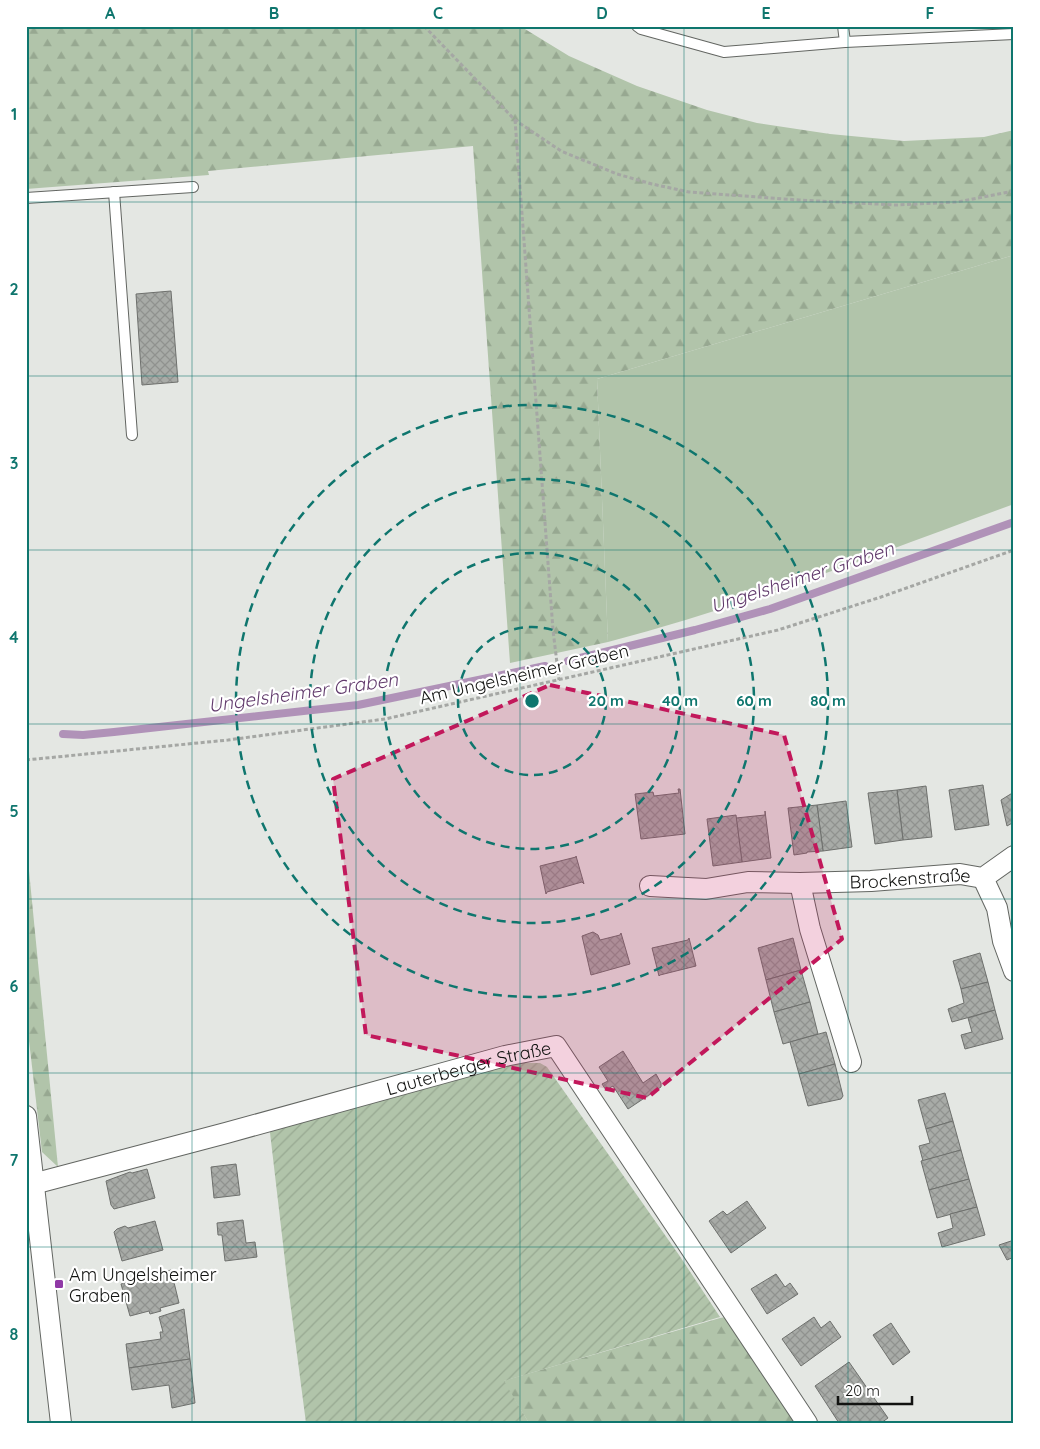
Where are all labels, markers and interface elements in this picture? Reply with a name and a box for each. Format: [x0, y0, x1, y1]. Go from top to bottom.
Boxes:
text: A [105, 3, 116, 23]
text: B [269, 3, 279, 23]
text: C [433, 3, 443, 23]
text: D [596, 3, 608, 23]
text: E [761, 3, 771, 23]
text: F [926, 3, 935, 23]
text: 1 [11, 104, 17, 124]
text: 2 [9, 279, 19, 299]
text: 3 [10, 453, 18, 473]
water label: Ungelsheimer Graben [707, 536, 898, 618]
text: 4 [9, 627, 19, 647]
street label: Am Ungelsheimer Graben [417, 639, 631, 709]
water label: Ungelsheimer Graben [207, 667, 400, 717]
text: 20 m [588, 691, 624, 710]
text: 40 m [662, 691, 698, 710]
text: 60 m [736, 691, 772, 710]
text: 80 m [810, 691, 846, 710]
centre of rings [523, 692, 541, 710]
text: 5 [9, 801, 19, 821]
street label: Brockenstraße [849, 862, 973, 893]
text: 6 [10, 976, 19, 996]
street label: Lauterberger Straße [384, 1036, 553, 1100]
text: 7 [10, 1150, 19, 1170]
place label: Am Ungelsheimer Graben [69, 1263, 217, 1307]
marker: Am Ungelsheimer Graben [53, 1278, 65, 1290]
text: 8 [10, 1324, 19, 1344]
scale bar [838, 1374, 911, 1406]
text: 20 m [845, 1381, 880, 1400]

